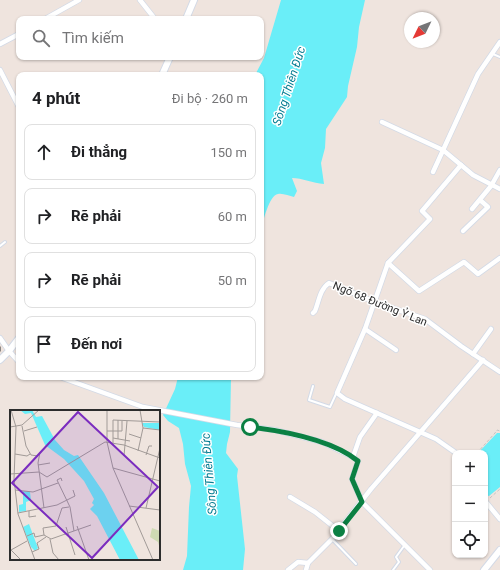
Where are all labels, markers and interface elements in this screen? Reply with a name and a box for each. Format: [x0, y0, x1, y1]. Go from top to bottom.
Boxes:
north arrow [404, 12, 440, 48]
search box [16, 16, 264, 60]
icon: search [30, 27, 52, 49]
text: Tìm kiếm [62, 29, 124, 47]
water label: Sông Thiên Đức [270, 45, 308, 127]
text: 4 phút [32, 88, 80, 108]
text: Đi bộ · 260 m [172, 91, 248, 106]
icon: ahead [33, 141, 55, 163]
text: Đi thẳng [71, 143, 127, 161]
text: 150 m [210, 145, 247, 160]
icon: right [33, 205, 55, 227]
text: Rẽ phải [71, 207, 121, 225]
text: 60 m [218, 209, 247, 224]
icon: right [33, 269, 55, 291]
text: Rẽ phải [71, 271, 121, 289]
text: 50 m [218, 273, 247, 288]
street label: Ngõ 68 Đường Ỷ Lan [331, 278, 430, 329]
icon: arrive [33, 333, 55, 355]
text: Đến nơi [71, 335, 122, 353]
inset map [10, 410, 160, 560]
route start [241, 418, 259, 436]
water label: Sông Thiên Đức [198, 433, 220, 515]
map controls [452, 450, 488, 558]
button: + [452, 450, 488, 486]
button: − [452, 486, 488, 522]
route end [330, 522, 348, 540]
button: locate [452, 522, 488, 558]

